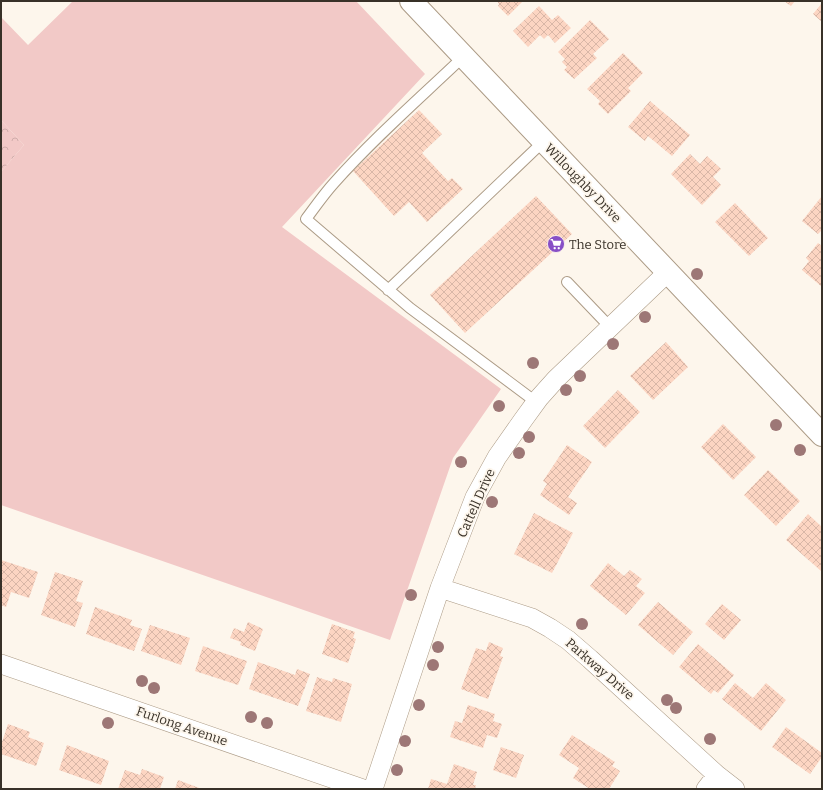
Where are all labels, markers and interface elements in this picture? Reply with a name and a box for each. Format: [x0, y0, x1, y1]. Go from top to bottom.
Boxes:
street label: Willoughby Drive [542, 141, 624, 225]
supermarket icon: The Store [546, 234, 566, 254]
place label: The Store [569, 237, 626, 252]
street label: Cattell Drive [454, 466, 498, 540]
street label: Parkway Drive [563, 635, 637, 703]
street label: Furlong Avenue [134, 703, 230, 749]

